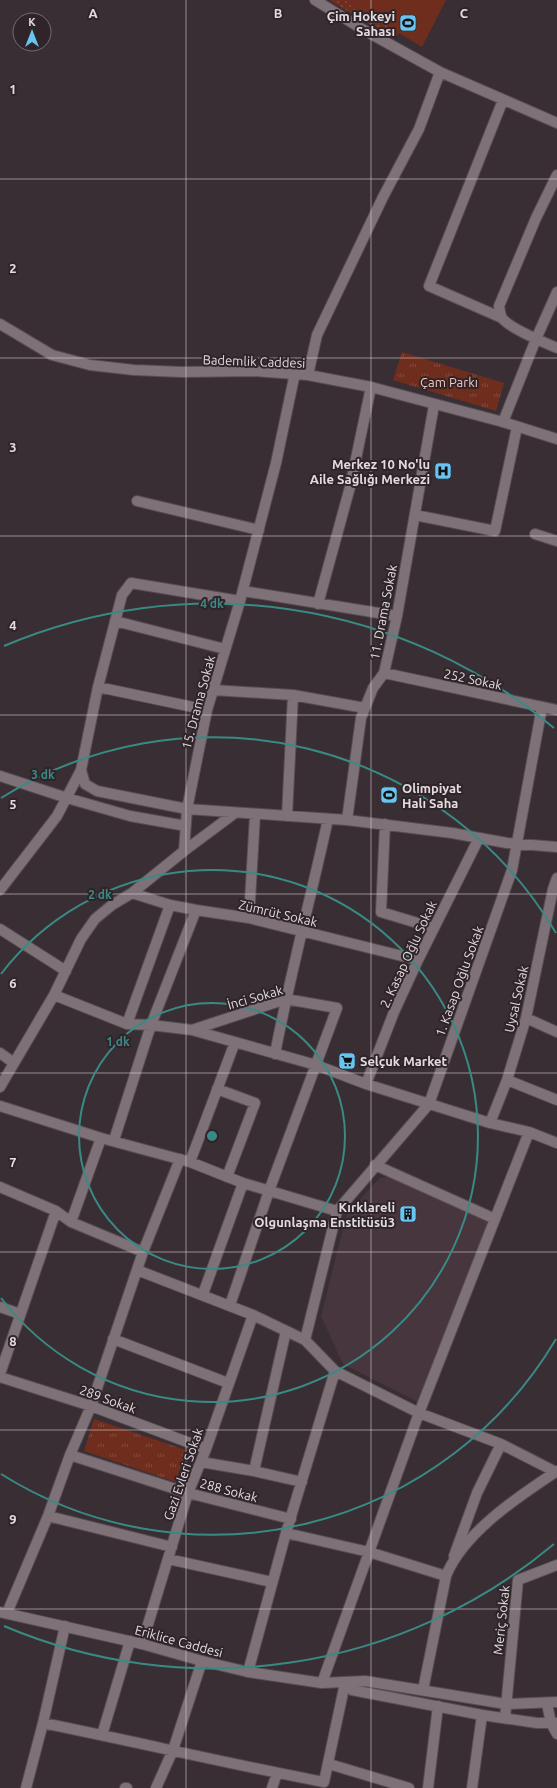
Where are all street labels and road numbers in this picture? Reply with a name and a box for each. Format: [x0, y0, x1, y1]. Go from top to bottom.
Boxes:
street label: Bademlik Caddesi [202, 352, 306, 370]
street label: 11. Drama Sokak [367, 563, 399, 661]
street label: 15. Drama Sokak [179, 653, 217, 751]
street label: 252 Sokak [443, 666, 504, 692]
street label: Zümrüt Sokak [237, 897, 319, 929]
street label: 2. Kasap Oğlu Sokak [377, 898, 439, 1010]
street label: 1. Kasap Oğlu Sokak [432, 923, 486, 1038]
street label: Uysal Sokak [502, 964, 531, 1034]
street label: İnci Sokak [225, 981, 285, 1012]
street label: 289 Sokak [78, 1382, 139, 1416]
street label: Gazi Evleri Sokak [161, 1426, 206, 1522]
street label: 288 Sokak [199, 1476, 260, 1505]
street label: Meriç Sokak [490, 1584, 512, 1655]
street label: Eriklice Caddesi [133, 1623, 225, 1659]

